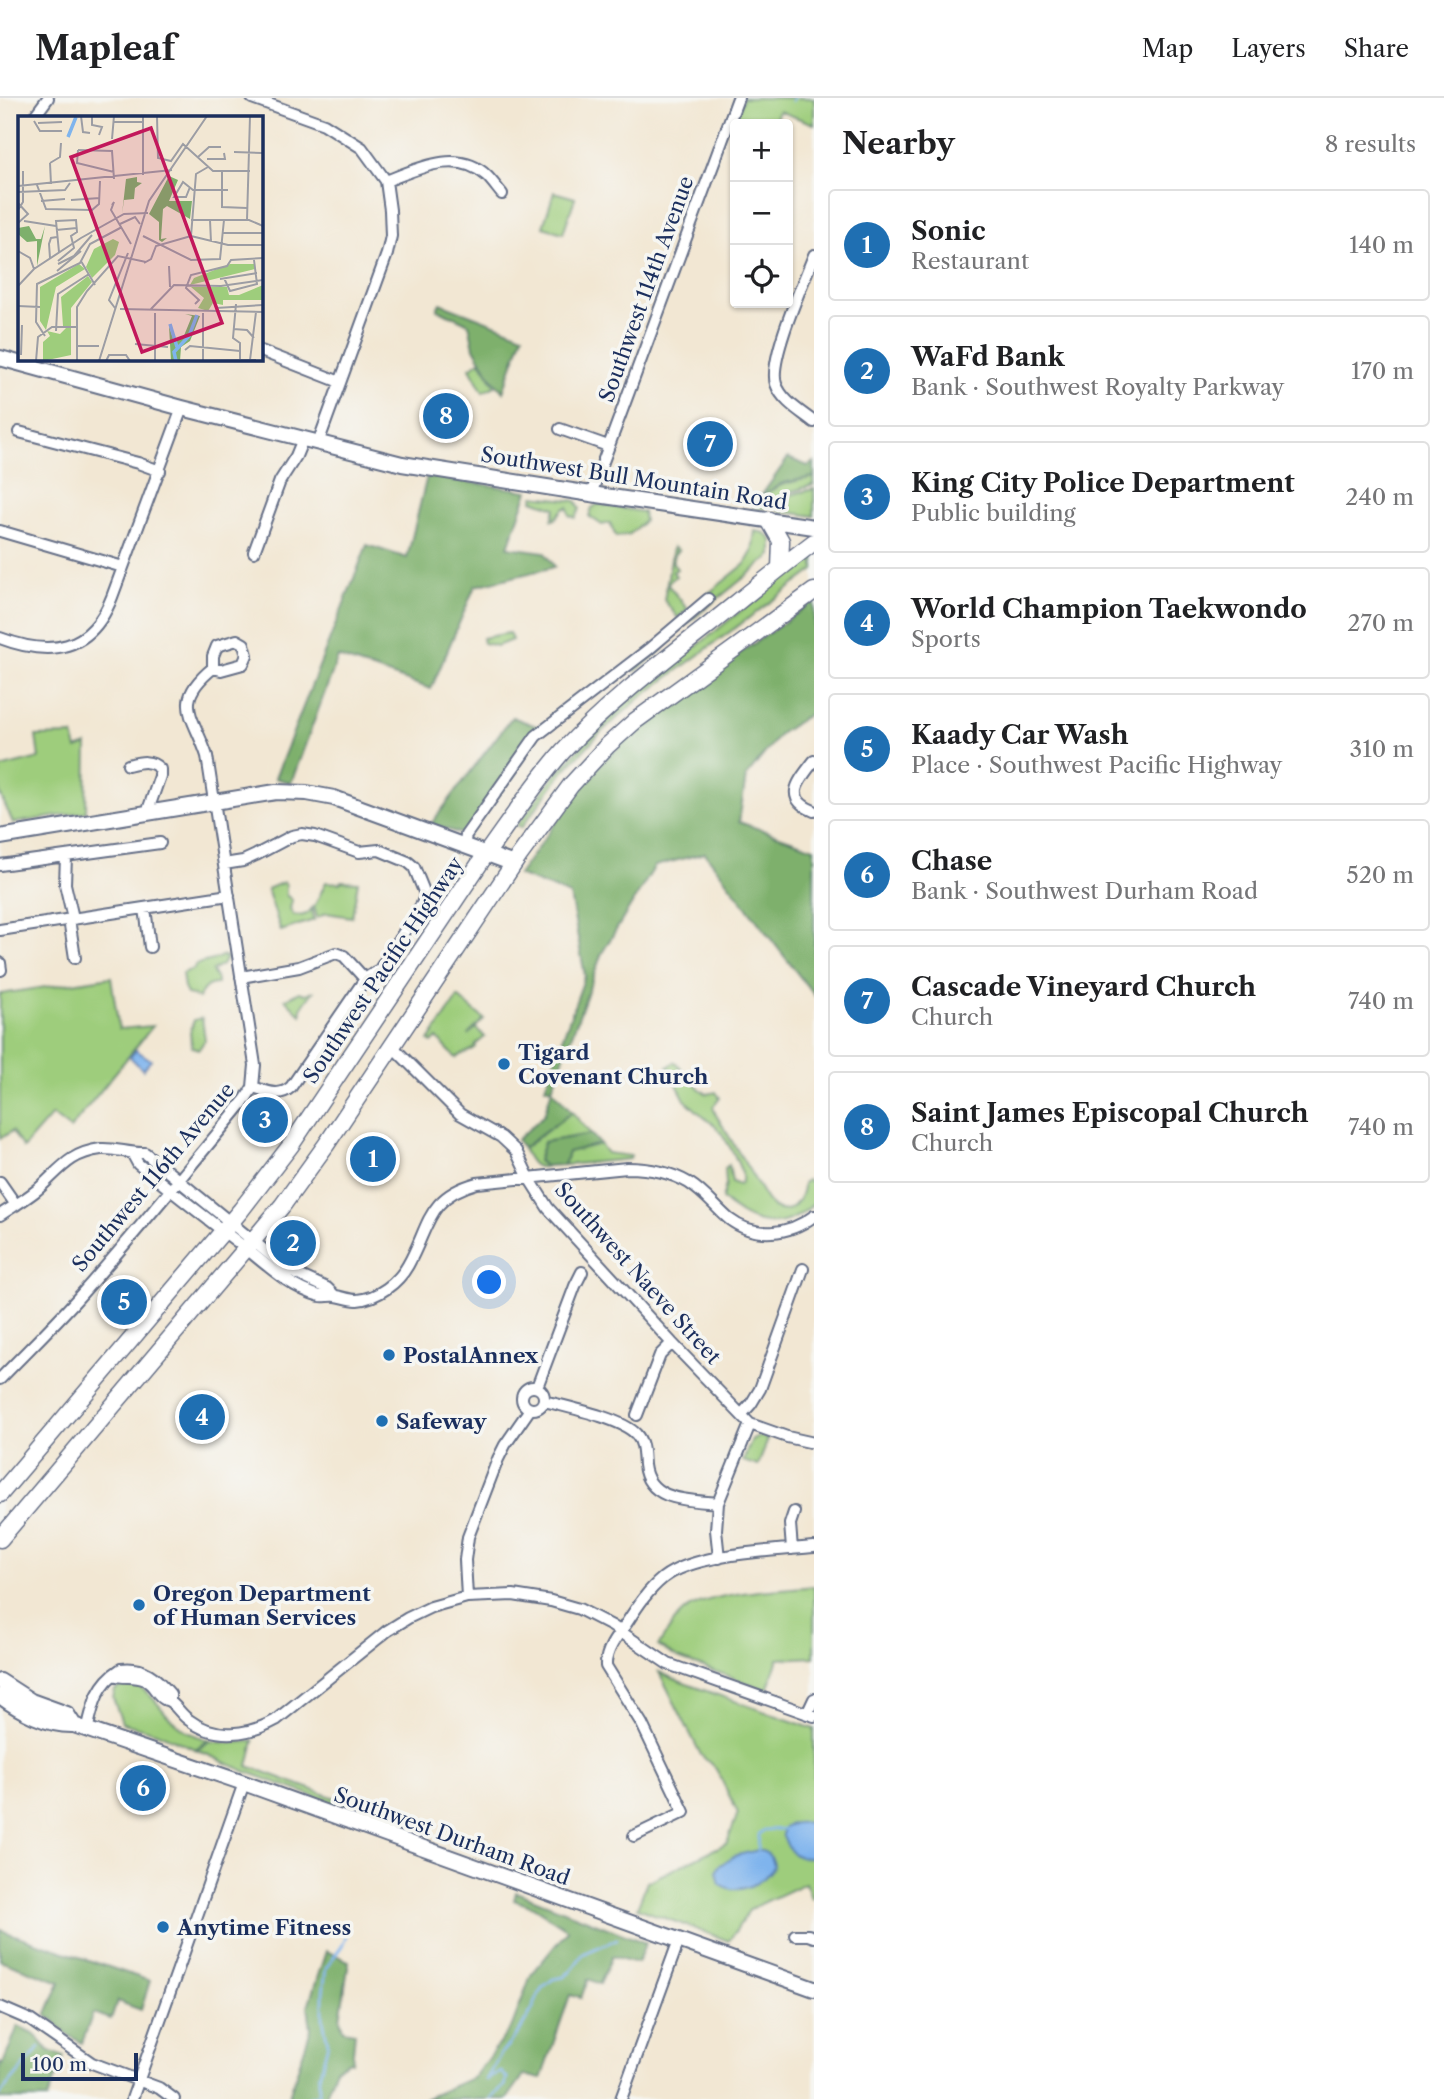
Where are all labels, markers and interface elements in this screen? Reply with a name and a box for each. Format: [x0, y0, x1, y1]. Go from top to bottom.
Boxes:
text: Mapleaf [35, 28, 175, 69]
text: Map [1142, 34, 1193, 63]
text: Layers [1231, 34, 1306, 63]
text: Share [1344, 34, 1409, 63]
inset map [18, 116, 262, 360]
map controls [730, 119, 793, 308]
button: + [730, 119, 793, 182]
text: Nearby [842, 125, 955, 162]
text: 8 results [1325, 130, 1416, 158]
street label: Southwest 114th Avenue [593, 173, 699, 405]
button: − [730, 182, 793, 245]
text: Sonic [911, 215, 986, 247]
text: 1 [862, 231, 872, 259]
text: 140 m [1349, 231, 1414, 259]
button: locate [730, 245, 793, 308]
text: Restaurant [911, 247, 1029, 275]
text: WaFd Bank [911, 341, 1065, 373]
text: 2 [860, 357, 874, 385]
text: 170 m [1351, 357, 1414, 385]
text: Bank · Southwest Royalty Parkway [911, 373, 1284, 401]
pin: 8 [423, 390, 469, 442]
pin: 7 [687, 418, 733, 470]
street label: Southwest Bull Mountain Road [479, 441, 789, 515]
text: King City Police Department [911, 467, 1295, 499]
text: 3 [861, 483, 874, 511]
text: 240 m [1345, 483, 1414, 511]
text: Public building [911, 499, 1076, 527]
text: World Champion Taekwondo [911, 593, 1307, 625]
text: 4 [860, 609, 874, 637]
text: 270 m [1347, 609, 1414, 637]
text: Sports [911, 625, 981, 653]
text: Kaady Car Wash [911, 719, 1128, 751]
text: 5 [861, 735, 873, 763]
text: 310 m [1350, 735, 1414, 763]
text: Place · Southwest Pacific Highway [911, 751, 1282, 779]
text: Chase [911, 845, 992, 877]
street label: Southwest Pacific Highway [298, 852, 468, 1088]
text: 6 [860, 861, 874, 889]
text: 520 m [1346, 861, 1414, 889]
text: Bank · Southwest Durham Road [911, 877, 1258, 905]
text: Cascade Vineyard Church [911, 971, 1256, 1003]
text: 7 [861, 987, 873, 1015]
text: 740 m [1348, 987, 1414, 1015]
text: Church [911, 1003, 993, 1031]
place label: Tigard Covenant Church [518, 1040, 709, 1089]
marker: Tigard Covenant Church [496, 1056, 512, 1072]
street label: Southwest 116th Avenue [67, 1077, 239, 1277]
pin: 3 [242, 1094, 288, 1146]
text: Saint James Episcopal Church [911, 1097, 1309, 1129]
text: 8 [860, 1113, 874, 1141]
text: 740 m [1348, 1113, 1414, 1141]
text: Church [911, 1129, 993, 1157]
pin: 1 [350, 1133, 396, 1185]
street label: Southwest Naeve Street [550, 1177, 727, 1369]
pin: 2 [270, 1217, 316, 1269]
your location [472, 1265, 506, 1299]
pin: 5 [101, 1276, 147, 1328]
place label: PostalAnnex [403, 1343, 539, 1368]
marker: PostalAnnex [381, 1347, 397, 1363]
pin: 4 [179, 1391, 225, 1443]
place label: Safeway [396, 1409, 488, 1434]
marker: Safeway [374, 1413, 390, 1429]
place label: Oregon Department of Human Services [153, 1581, 371, 1630]
marker: Oregon Department of Human Services [131, 1597, 147, 1613]
pin: 6 [120, 1762, 166, 1814]
street label: Southwest Durham Road [331, 1782, 574, 1890]
place label: Anytime Fitness [176, 1915, 351, 1940]
marker: Anytime Fitness [155, 1919, 171, 1935]
scale bar [21, 2050, 138, 2082]
text: 100 m [32, 2053, 87, 2076]

